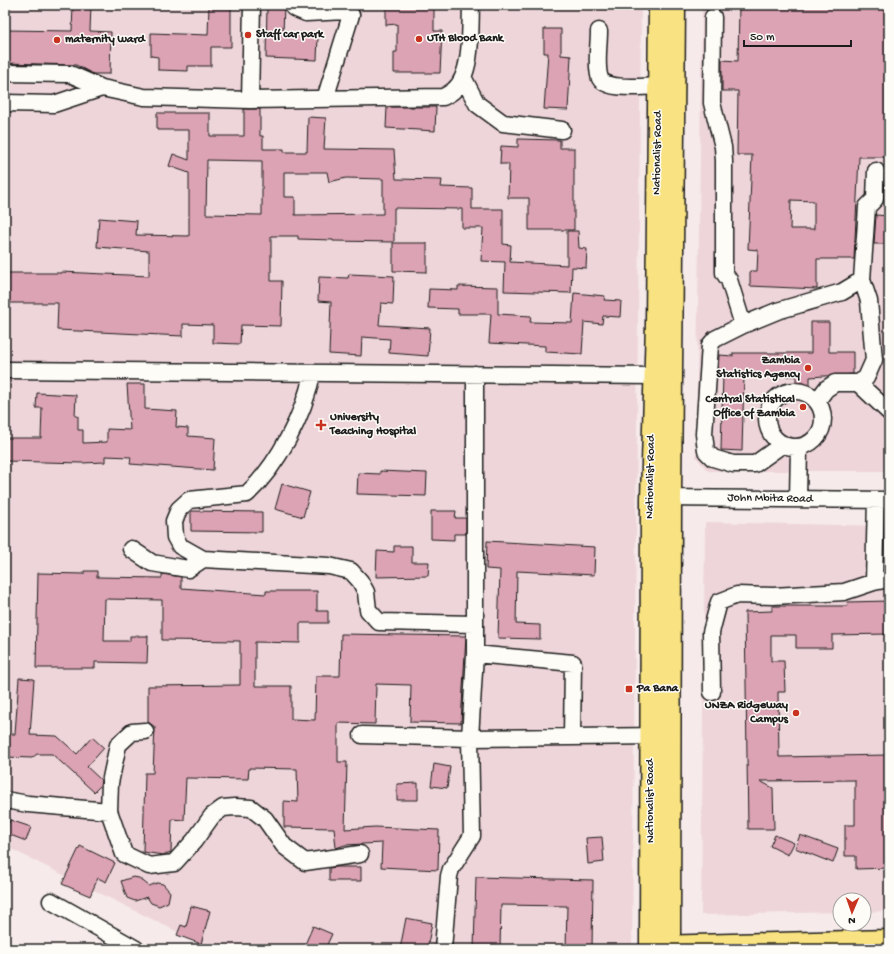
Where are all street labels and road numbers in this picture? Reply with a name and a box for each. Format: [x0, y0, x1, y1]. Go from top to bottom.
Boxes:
street label: Nationalist Road [650, 110, 666, 195]
street label: Nationalist Road [643, 434, 659, 519]
street label: John Mbita Road [727, 491, 814, 507]
street label: Nationalist Road [644, 758, 658, 843]

